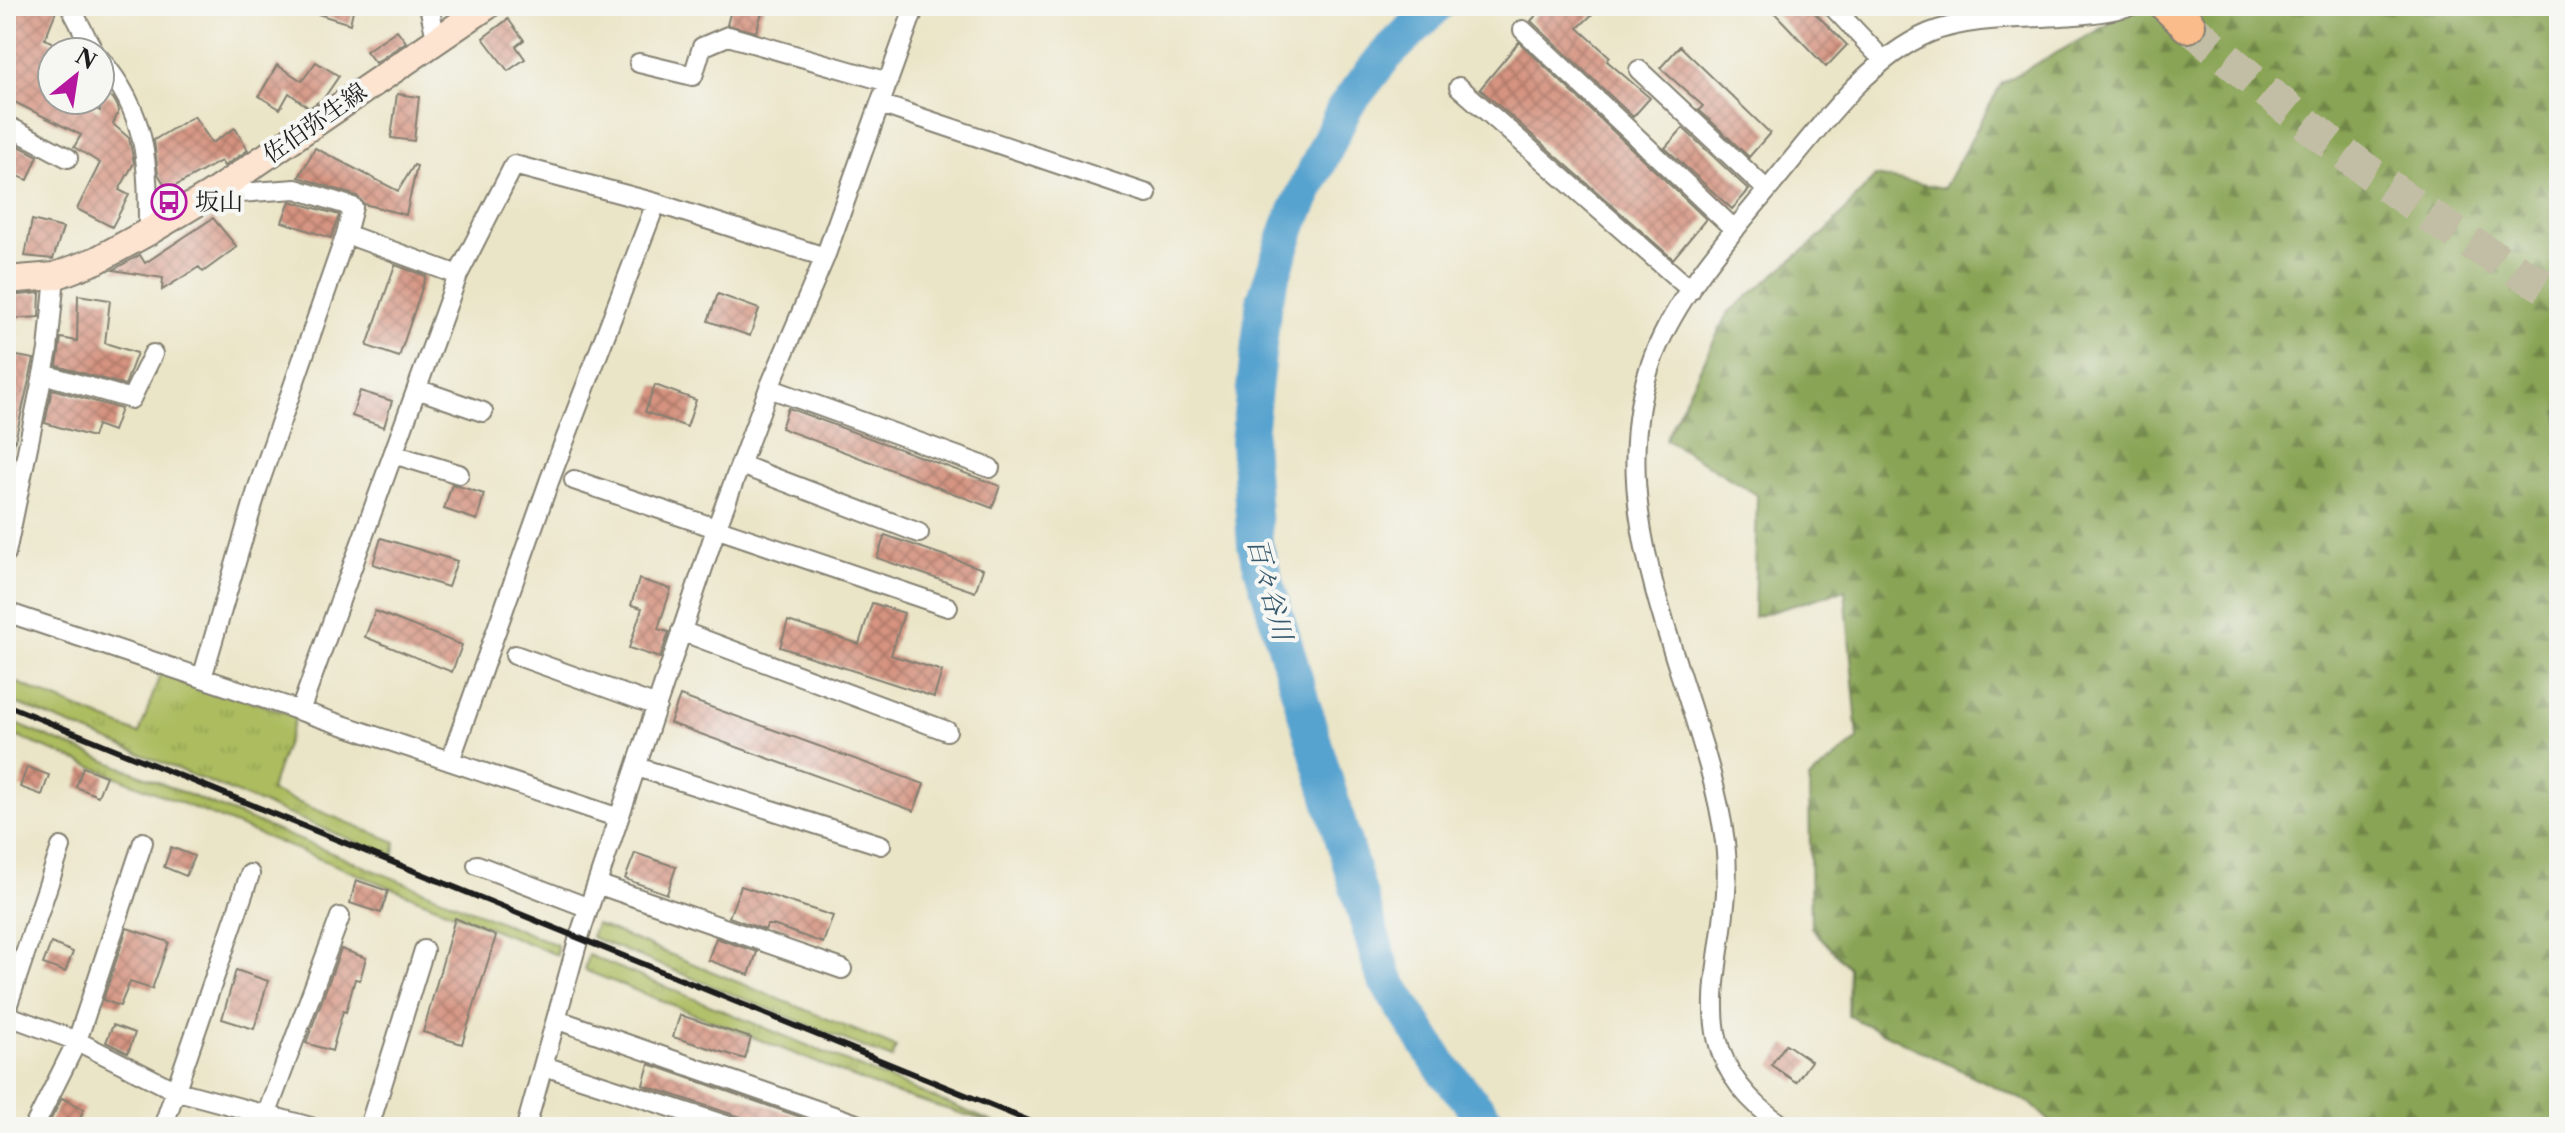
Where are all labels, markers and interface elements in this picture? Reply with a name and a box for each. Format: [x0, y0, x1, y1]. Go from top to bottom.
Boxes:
north arrow [36, 36, 116, 116]
text: N [71, 43, 101, 76]
street label: 佐伯弥生線 [257, 76, 372, 169]
bus stop icon: 坂山 [150, 183, 188, 221]
place label: 坂山 [195, 187, 243, 216]
water label: 百々谷川 [1241, 535, 1300, 646]

